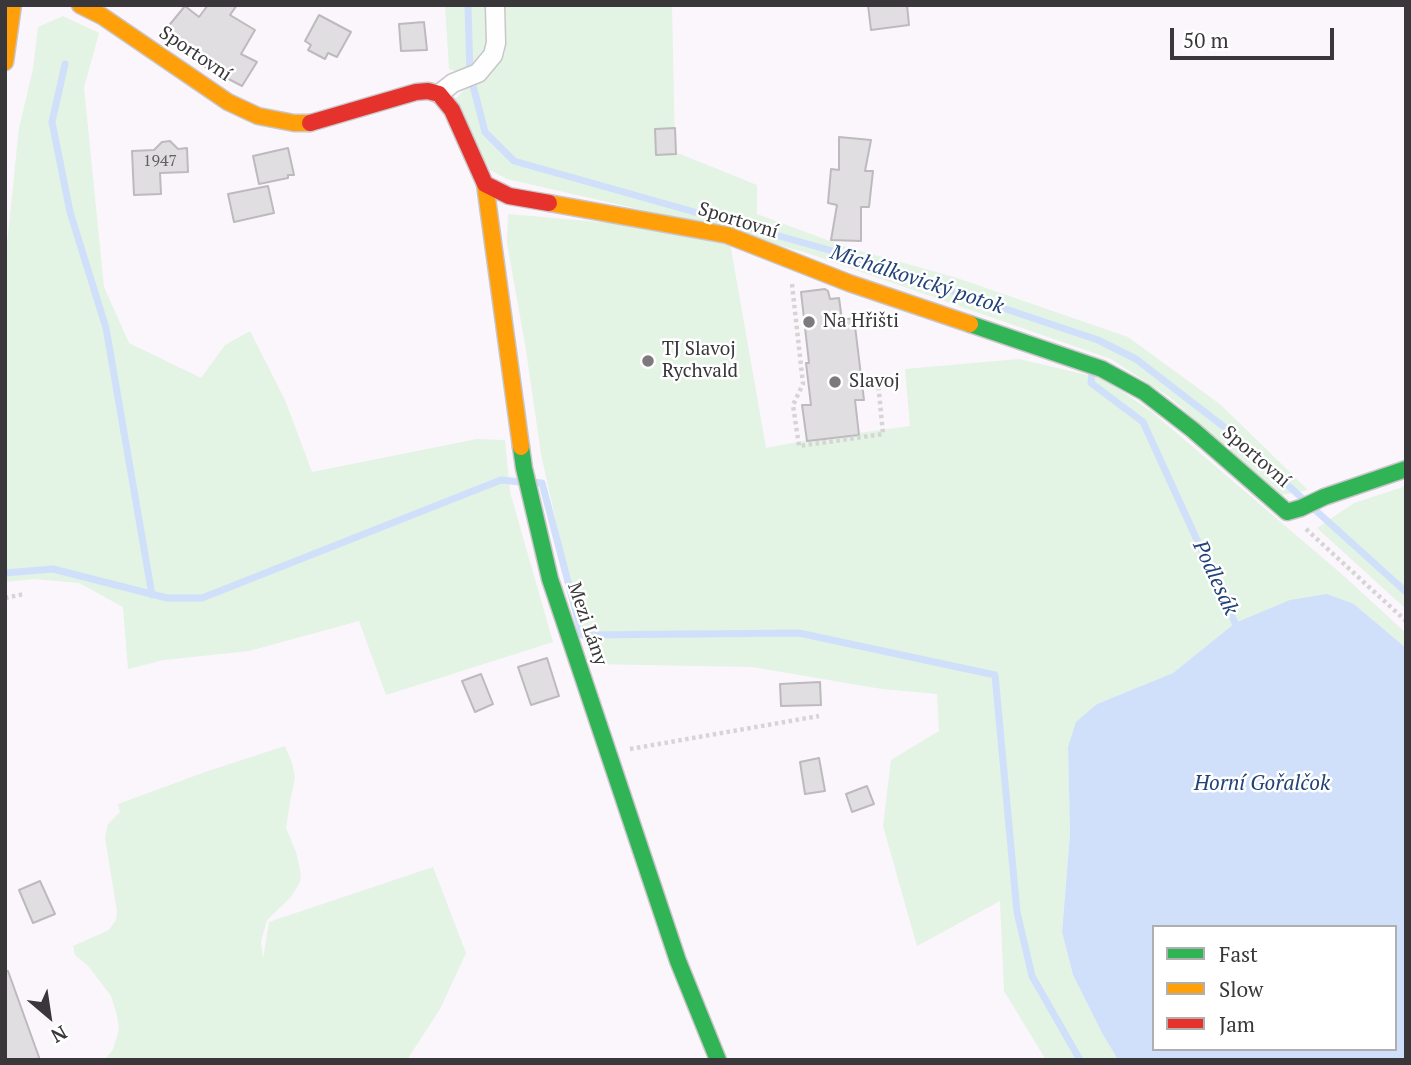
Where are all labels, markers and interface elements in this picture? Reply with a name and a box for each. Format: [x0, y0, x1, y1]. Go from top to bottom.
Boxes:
scale bar [1173, 14, 1338, 58]
street label: Sportovní [154, 21, 236, 87]
text: 50 m [1183, 26, 1229, 54]
house number: 1947 [143, 151, 177, 171]
street label: Sportovní [695, 198, 781, 244]
water label: Michálkovický potok [827, 240, 1007, 320]
place label: Na Hřišti [823, 311, 899, 333]
marker: Na Hřišti [801, 314, 817, 330]
place label: TJ Slavoj Rychvald [662, 339, 738, 383]
marker: TJ Slavoj Rychvald [640, 353, 656, 369]
place label: Slavoj [849, 371, 900, 393]
marker: Slavoj [827, 374, 843, 390]
street label: Sportovní [1217, 421, 1295, 493]
water label: Podlesák [1187, 537, 1243, 619]
street label: Mezi Lány [562, 579, 612, 669]
water label: Horní Gořalčok [1194, 771, 1330, 797]
legend [1152, 925, 1397, 1051]
text: Fast [1219, 940, 1258, 968]
text: Slow [1219, 975, 1263, 1003]
north arrow [14, 981, 84, 1051]
text: Jam [1219, 1010, 1255, 1038]
text: N [47, 1020, 72, 1049]

